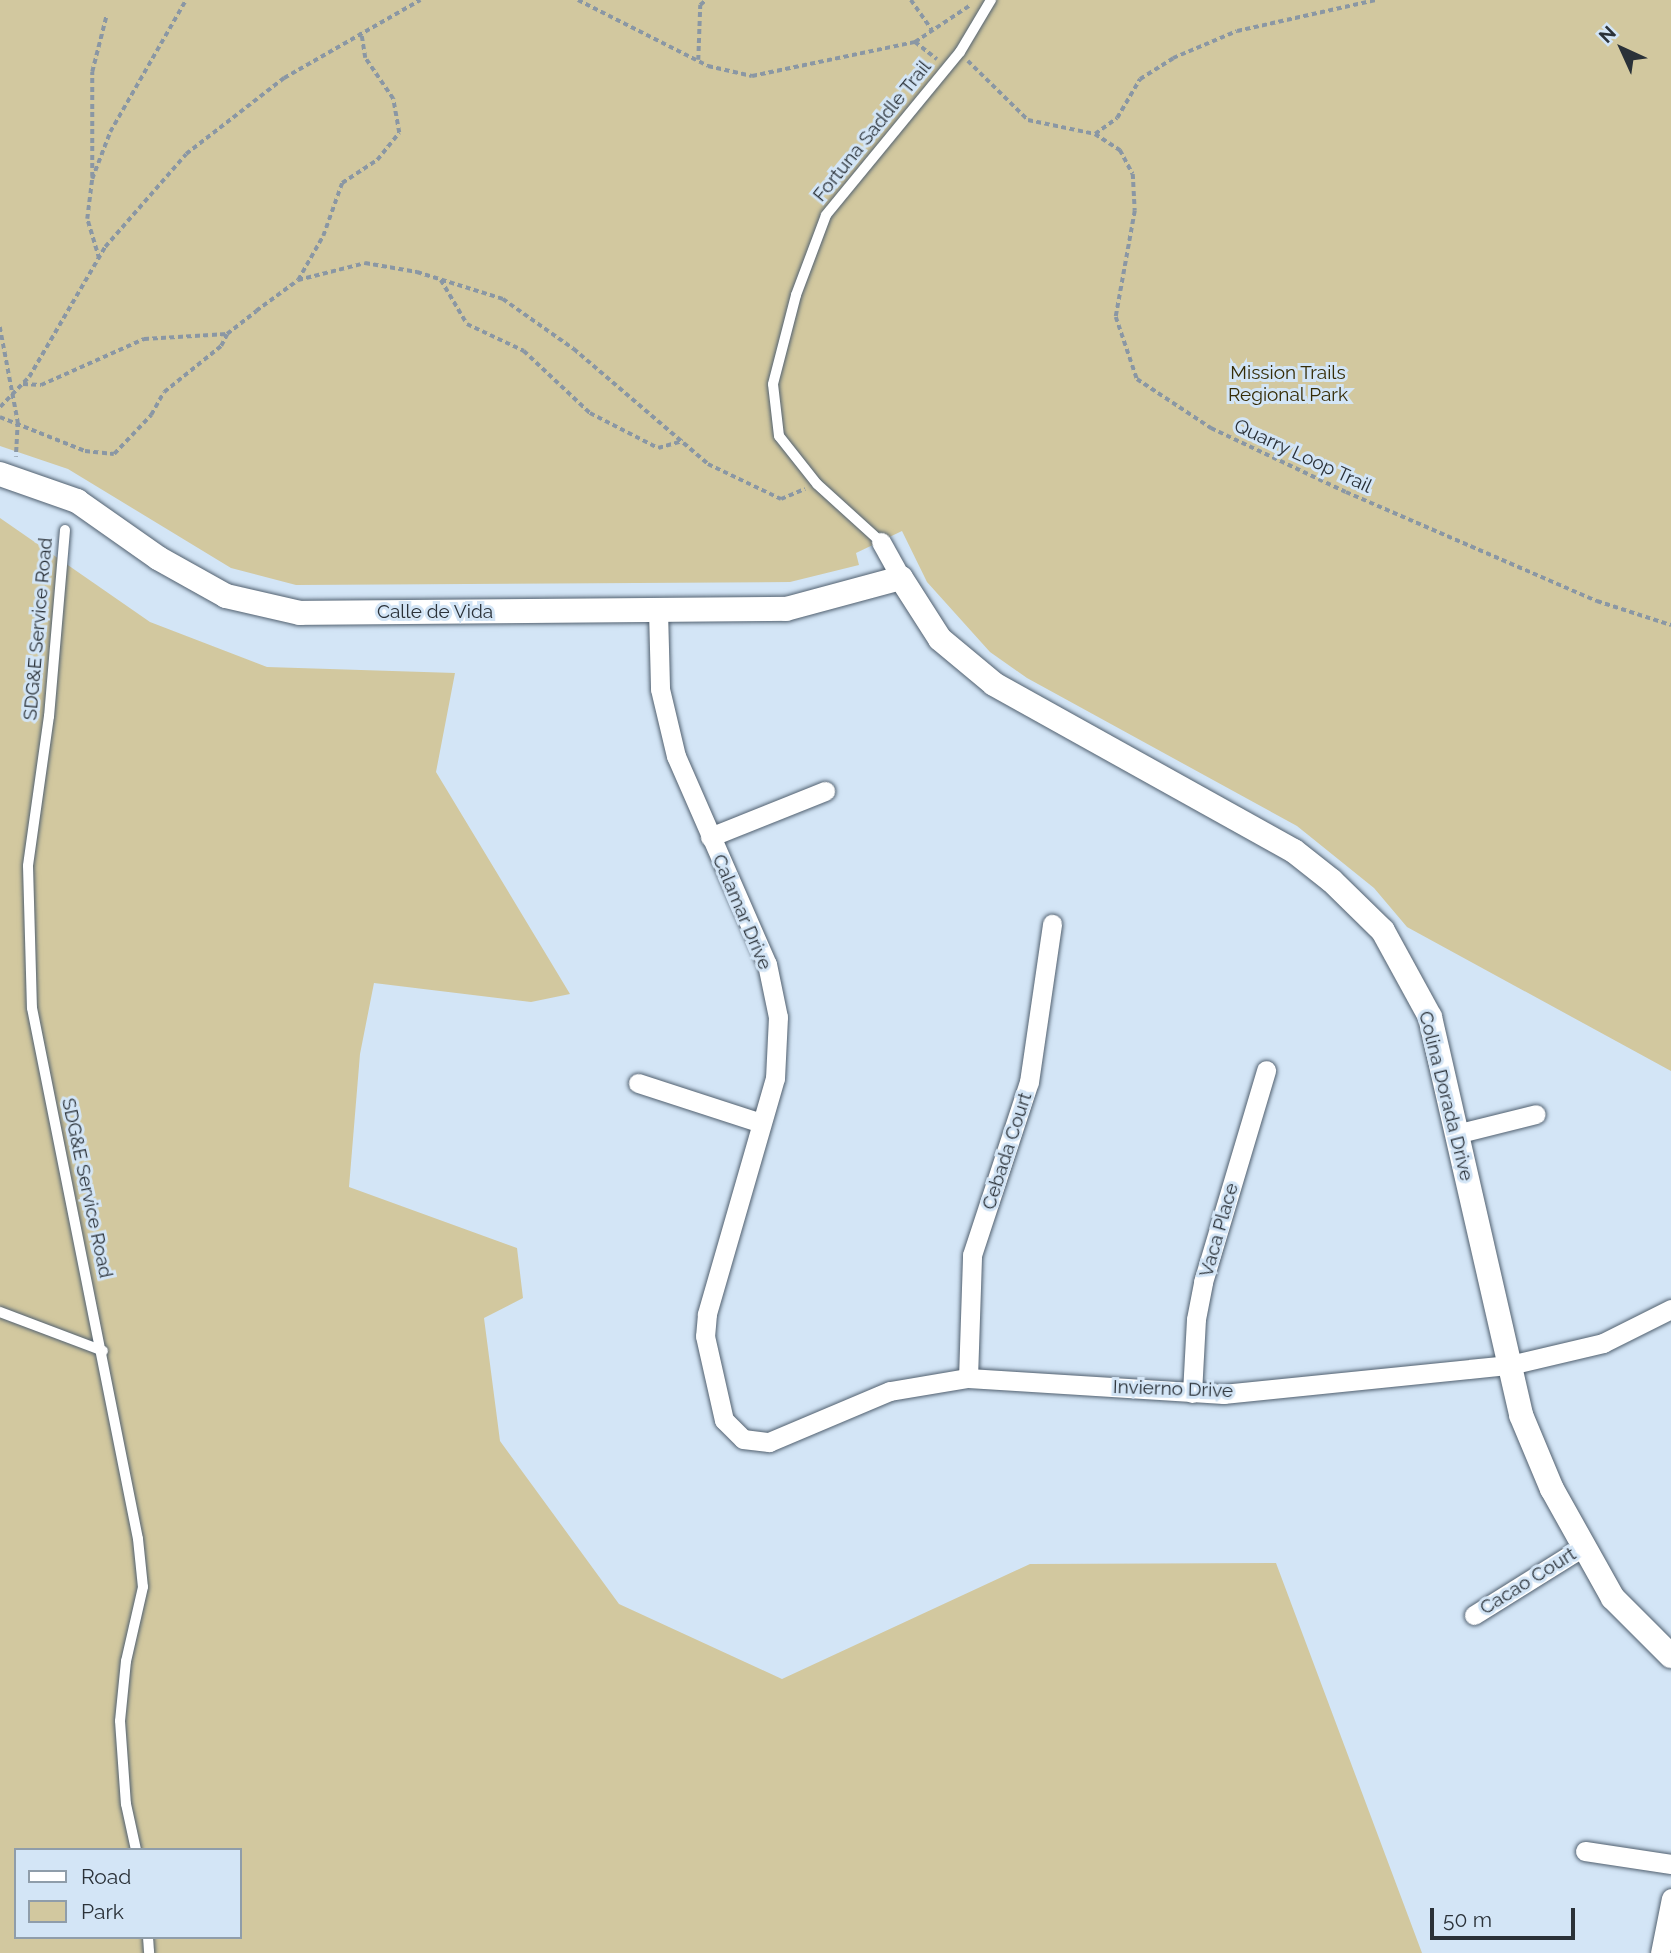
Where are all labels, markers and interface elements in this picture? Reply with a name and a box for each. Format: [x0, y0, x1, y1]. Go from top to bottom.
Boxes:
north arrow [1587, 14, 1657, 84]
text: N [1594, 21, 1620, 47]
street label: Fortuna Saddle Trail [808, 56, 936, 206]
park label: Mission Trails Regional Park [1228, 362, 1348, 406]
street label: Quarry Loop Trail [1230, 414, 1376, 498]
street label: SDG&E Service Road [19, 537, 57, 721]
street label: Calle de Vida [377, 601, 493, 623]
street label: Calamar Drive [707, 851, 777, 973]
street label: Colina Dorada Drive [1414, 1009, 1478, 1183]
street label: Cebada Court [977, 1089, 1037, 1213]
street label: SDG&E Service Road [57, 1096, 117, 1280]
street label: Vaca Place [1195, 1180, 1243, 1280]
street label: Invierno Drive [1113, 1376, 1233, 1402]
street label: Cacao Court [1476, 1542, 1580, 1620]
legend [14, 1848, 242, 1939]
text: Road [81, 1864, 131, 1889]
scale bar [1433, 1894, 1578, 1938]
text: Park [81, 1899, 124, 1924]
text: 50 m [1443, 1907, 1492, 1932]

